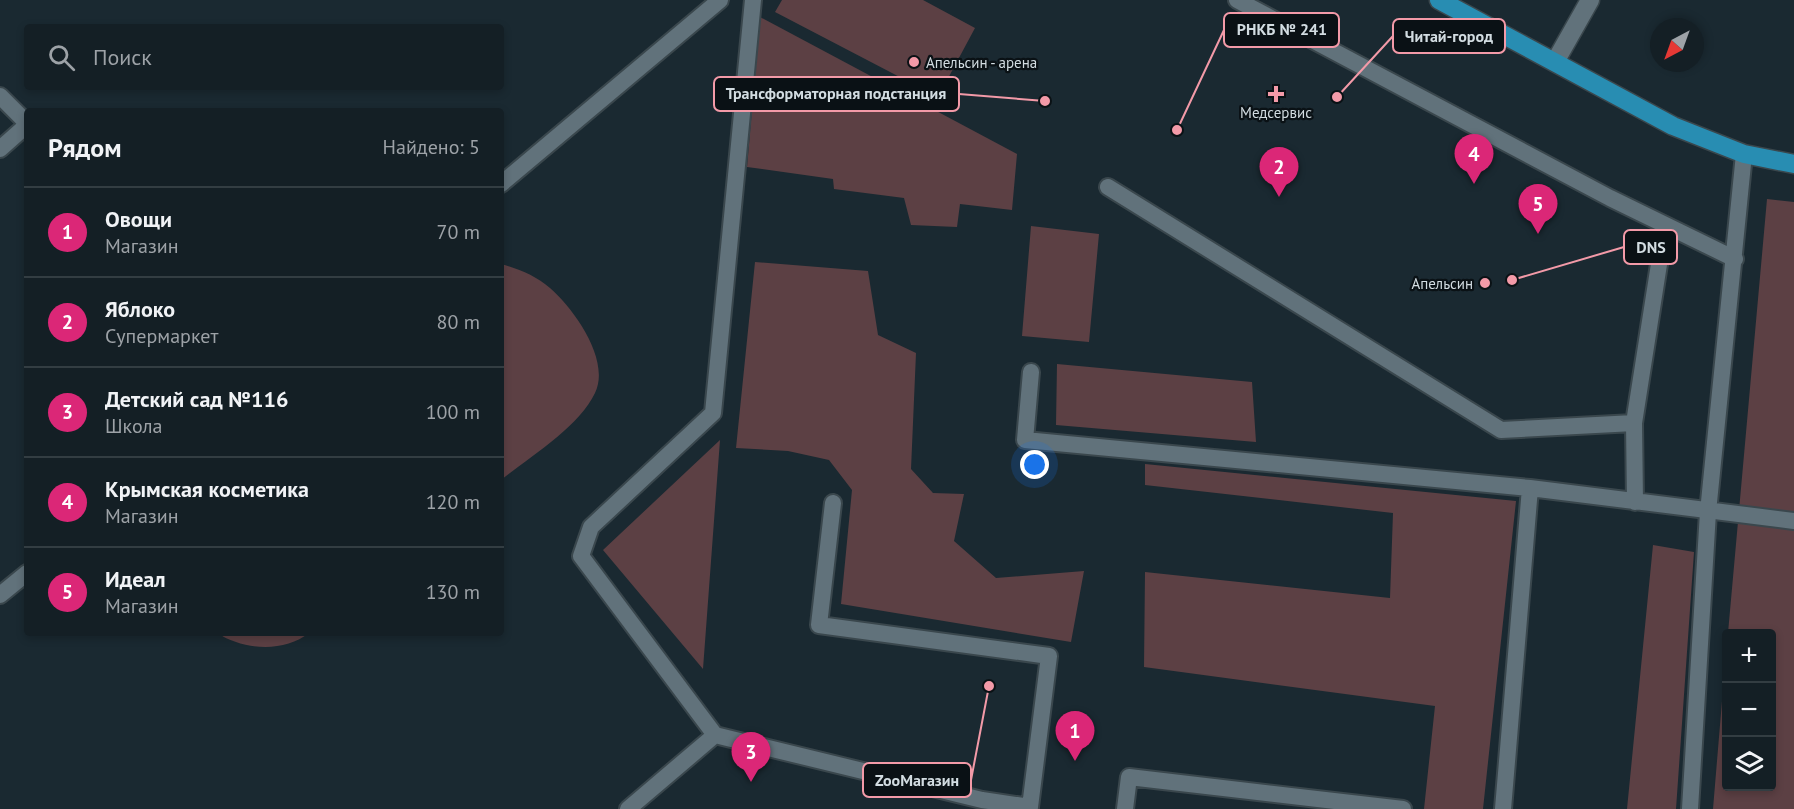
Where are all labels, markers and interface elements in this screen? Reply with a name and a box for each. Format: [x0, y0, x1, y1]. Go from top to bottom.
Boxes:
callout: РНКБ № 241 [1224, 13, 1339, 47]
north arrow [1650, 18, 1704, 72]
text: РНКБ № 241 [1237, 19, 1327, 39]
callout: Читай-город [1393, 19, 1505, 53]
search box [24, 24, 504, 90]
text: Читай-город [1405, 26, 1493, 46]
icon: search [45, 41, 78, 74]
text: Поиск [93, 43, 152, 71]
place label: Апельсин - арена [926, 53, 1037, 72]
marker: Апельсин - арена [907, 55, 921, 69]
callout: Трансформаторная подстанция [714, 77, 959, 111]
text: Трансформаторная подстанция [726, 83, 946, 103]
marker: Медсервис [1269, 87, 1283, 101]
place label: Медсервис [1240, 103, 1312, 122]
text: Рядом [48, 131, 122, 164]
text: Найдено: 5 [383, 134, 480, 160]
pin: 4 [1454, 134, 1494, 184]
pin: 2 [1260, 148, 1298, 197]
pin: 5 [1518, 184, 1558, 234]
text: Овощи [105, 205, 172, 233]
text: 1 [62, 219, 73, 245]
text: 70 m [437, 219, 480, 245]
callout: DNS [1624, 230, 1677, 264]
text: Магазин [105, 233, 179, 259]
text: DNS [1636, 237, 1666, 257]
place label: Апельсин [1412, 274, 1473, 293]
marker: Апельсин [1478, 276, 1492, 290]
text: Яблоко [105, 295, 175, 323]
text: 2 [62, 309, 73, 335]
text: 80 m [437, 309, 480, 335]
text: Супермаркет [105, 323, 218, 349]
text: Детский сад №116 [105, 385, 288, 413]
text: 3 [62, 399, 73, 425]
text: 100 m [426, 399, 480, 425]
text: Школа [105, 413, 162, 439]
your location [1020, 450, 1049, 479]
text: Крымская косметика [105, 475, 309, 503]
text: 4 [62, 489, 73, 515]
text: 120 m [426, 489, 480, 515]
text: Магазин [105, 503, 179, 529]
text: Идеал [105, 565, 166, 593]
text: 5 [62, 579, 73, 605]
text: 130 m [426, 579, 480, 605]
text: Магазин [105, 593, 179, 619]
map controls [1722, 629, 1776, 791]
button: + [1722, 629, 1776, 683]
button: − [1722, 683, 1776, 737]
pin: 1 [1056, 712, 1094, 761]
pin: 3 [732, 732, 771, 782]
button: layers [1722, 737, 1776, 791]
callout: ZooМагазин [863, 763, 971, 797]
text: ZooМагазин [875, 770, 959, 790]

